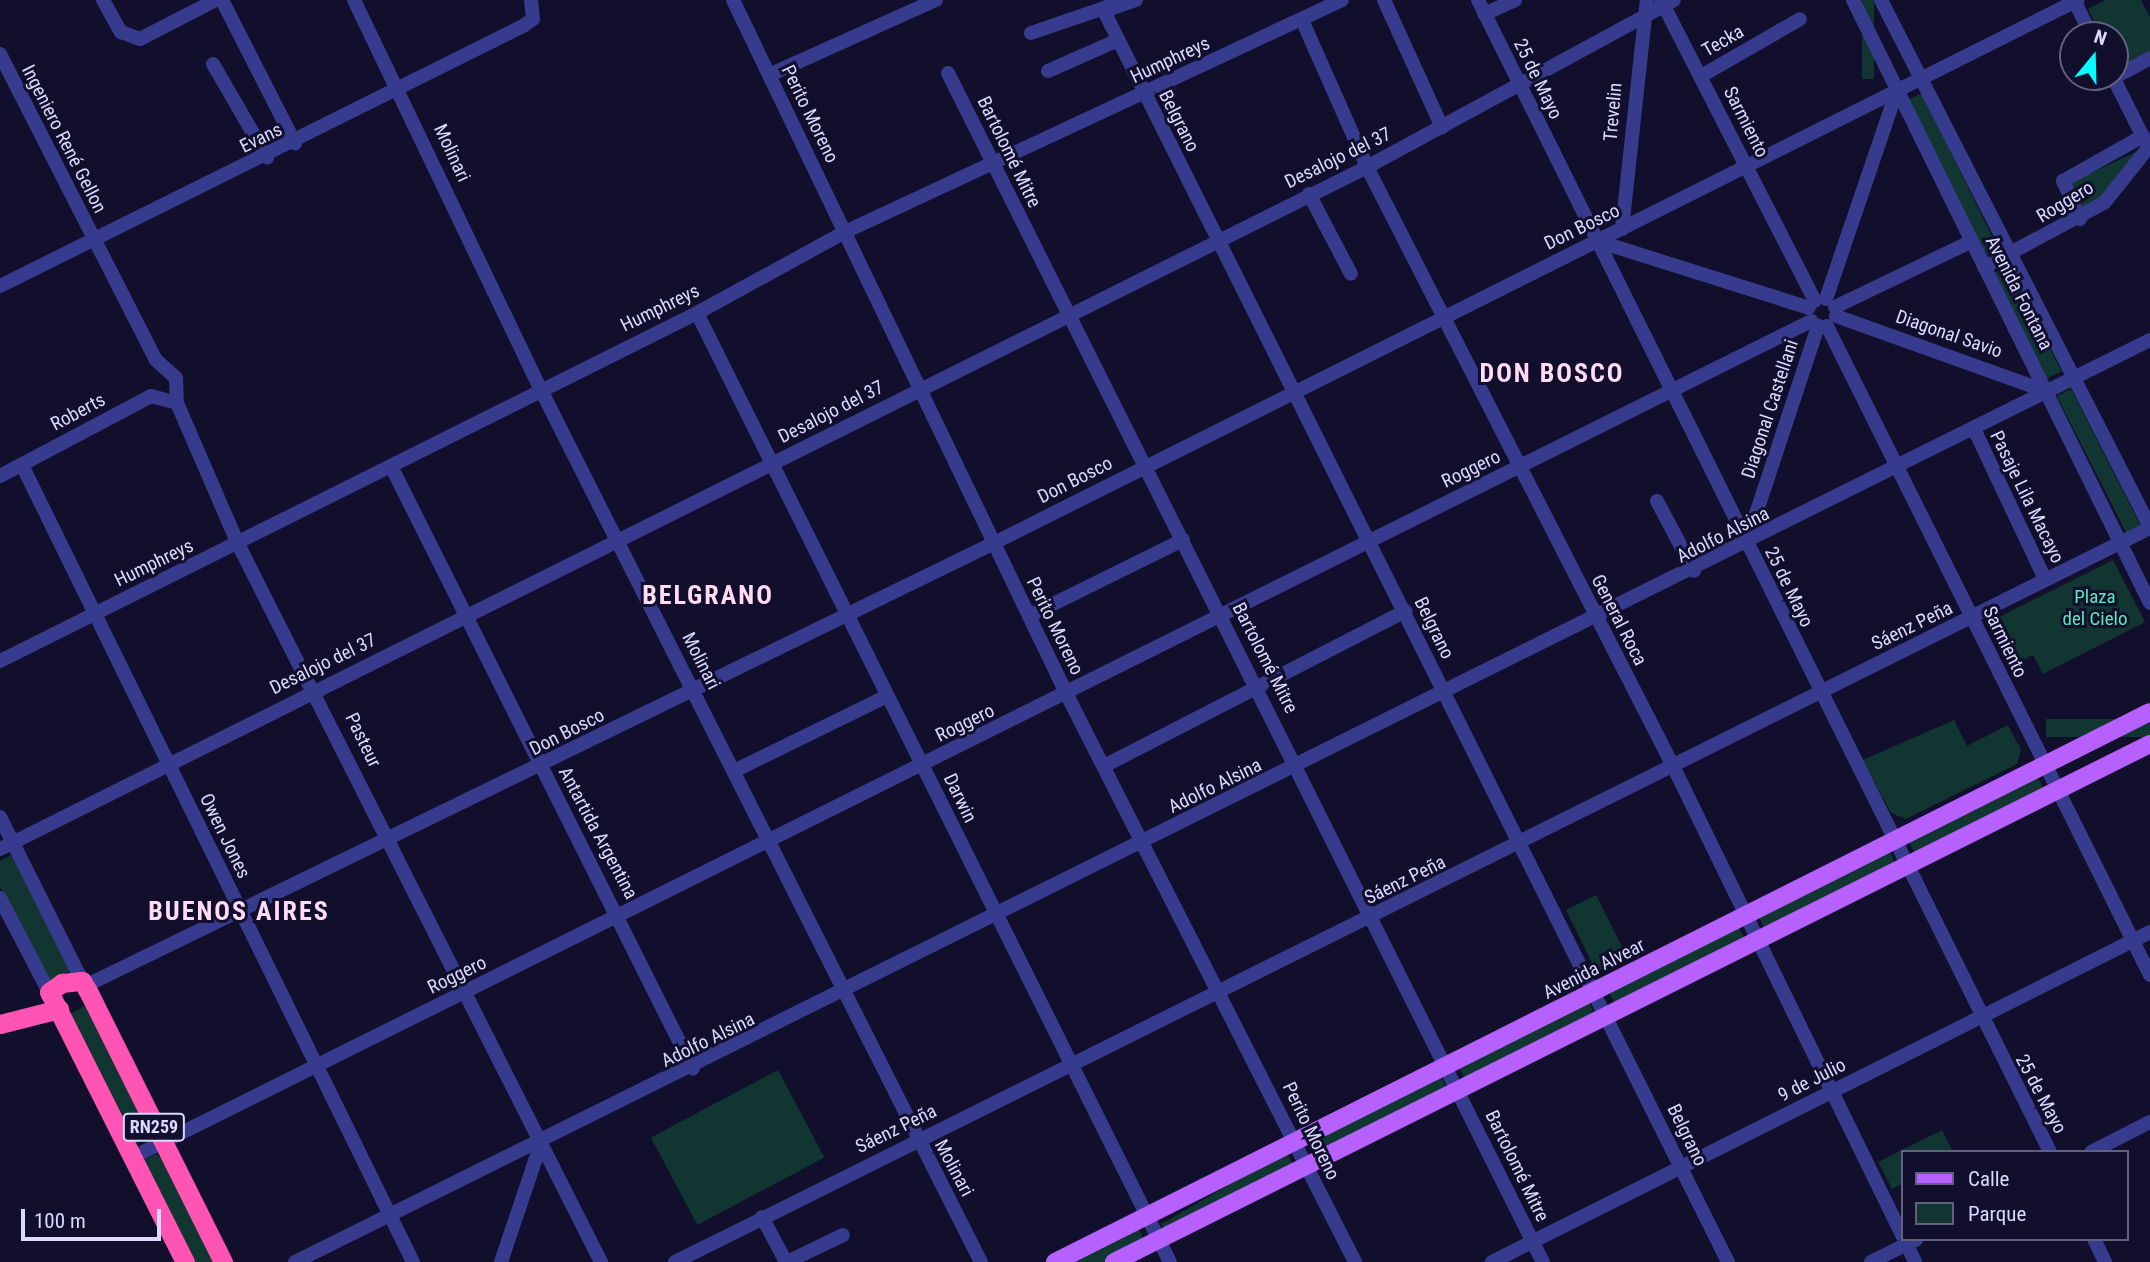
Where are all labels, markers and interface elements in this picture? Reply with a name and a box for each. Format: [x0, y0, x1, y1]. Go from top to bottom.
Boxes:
street label: Tecka [1698, 20, 1748, 62]
north arrow [2059, 21, 2129, 91]
text: N [2091, 25, 2110, 50]
street label: Humphreys [1127, 32, 1213, 88]
street label: 25 de Mayo [1509, 35, 1567, 123]
street label: Ingeniero René Gellon [17, 61, 111, 217]
street label: Perito Moreno [777, 61, 843, 167]
street label: Trevelin [1599, 82, 1627, 142]
street label: Sarmiento [1718, 83, 1774, 161]
street label: Belgrano [1154, 86, 1204, 156]
street label: Bartolomé Mitre [972, 93, 1046, 211]
street label: Evans [236, 118, 286, 158]
street label: Molinari [429, 121, 475, 185]
street label: Desalojo del 37 [1281, 122, 1395, 194]
street label: Roggero [2032, 176, 2098, 228]
street label: Don Bosco [1541, 199, 1623, 255]
street label: Avenida Fontana [1981, 232, 2057, 354]
street label: Humphreys [617, 279, 703, 337]
street label: Diagonal Savio [1893, 305, 2005, 363]
street label: Diagonal Castellani [1737, 337, 1803, 481]
district label: DON BOSCO [1481, 358, 1623, 390]
street label: Desalojo del 37 [774, 376, 888, 448]
street label: Roberts [47, 388, 109, 436]
street label: Pasaje Lila Macayo [1985, 427, 2069, 567]
street label: Roggero [1438, 445, 1504, 493]
street label: Don Bosco [1034, 451, 1116, 509]
street label: Adolfo Alsina [1673, 502, 1773, 568]
street label: Humphreys [111, 534, 197, 592]
street label: 25 de Mayo [1760, 543, 1818, 631]
street label: General Roca [1586, 571, 1652, 669]
street label: Perito Moreno [1022, 573, 1088, 679]
district label: BELGRANO [643, 580, 773, 612]
park label: Plaza del Cielo [2063, 586, 2127, 630]
street label: Belgrano [1409, 593, 1459, 663]
street label: Sáenz Peña [1868, 597, 1956, 655]
street label: Bartolomé Mitre [1227, 599, 1303, 717]
street label: Sarmiento [1978, 603, 2032, 681]
street label: Desalojo del 37 [266, 628, 380, 700]
street label: Molinari [677, 629, 725, 693]
street label: Roggero [932, 699, 998, 747]
street label: Don Bosco [526, 703, 608, 761]
street label: Pasteur [340, 709, 386, 771]
street label: Adolfo Alsina [1165, 754, 1265, 818]
street label: Antartida Argentina [554, 763, 642, 903]
street label: Darwin [938, 770, 982, 826]
street label: Owen Jones [195, 790, 255, 882]
street label: Sáenz Peña [1361, 851, 1449, 909]
district label: BUENOS AIRES [150, 896, 328, 928]
street label: Avenida Alvear [1539, 934, 1649, 1004]
street label: Roggero [424, 951, 490, 999]
street label: Adolfo Alsina [658, 1008, 758, 1072]
street label: 25 de Mayo [2011, 1050, 2071, 1138]
street label: 9 de Julio [1774, 1053, 1850, 1107]
street label: Perito Moreno [1278, 1078, 1344, 1184]
street label: Sáenz Peña [852, 1100, 940, 1158]
street label: Belgrano [1662, 1100, 1712, 1170]
street label: Bartolomé Mitre [1480, 1107, 1554, 1225]
road number: RN259 [122, 1112, 186, 1142]
street label: Molinari [930, 1136, 978, 1200]
legend [1902, 1150, 2129, 1241]
text: Calle [1968, 1167, 2009, 1191]
scale bar [24, 1196, 164, 1240]
text: Parque [1968, 1202, 2026, 1226]
text: 100 m [34, 1209, 86, 1233]

